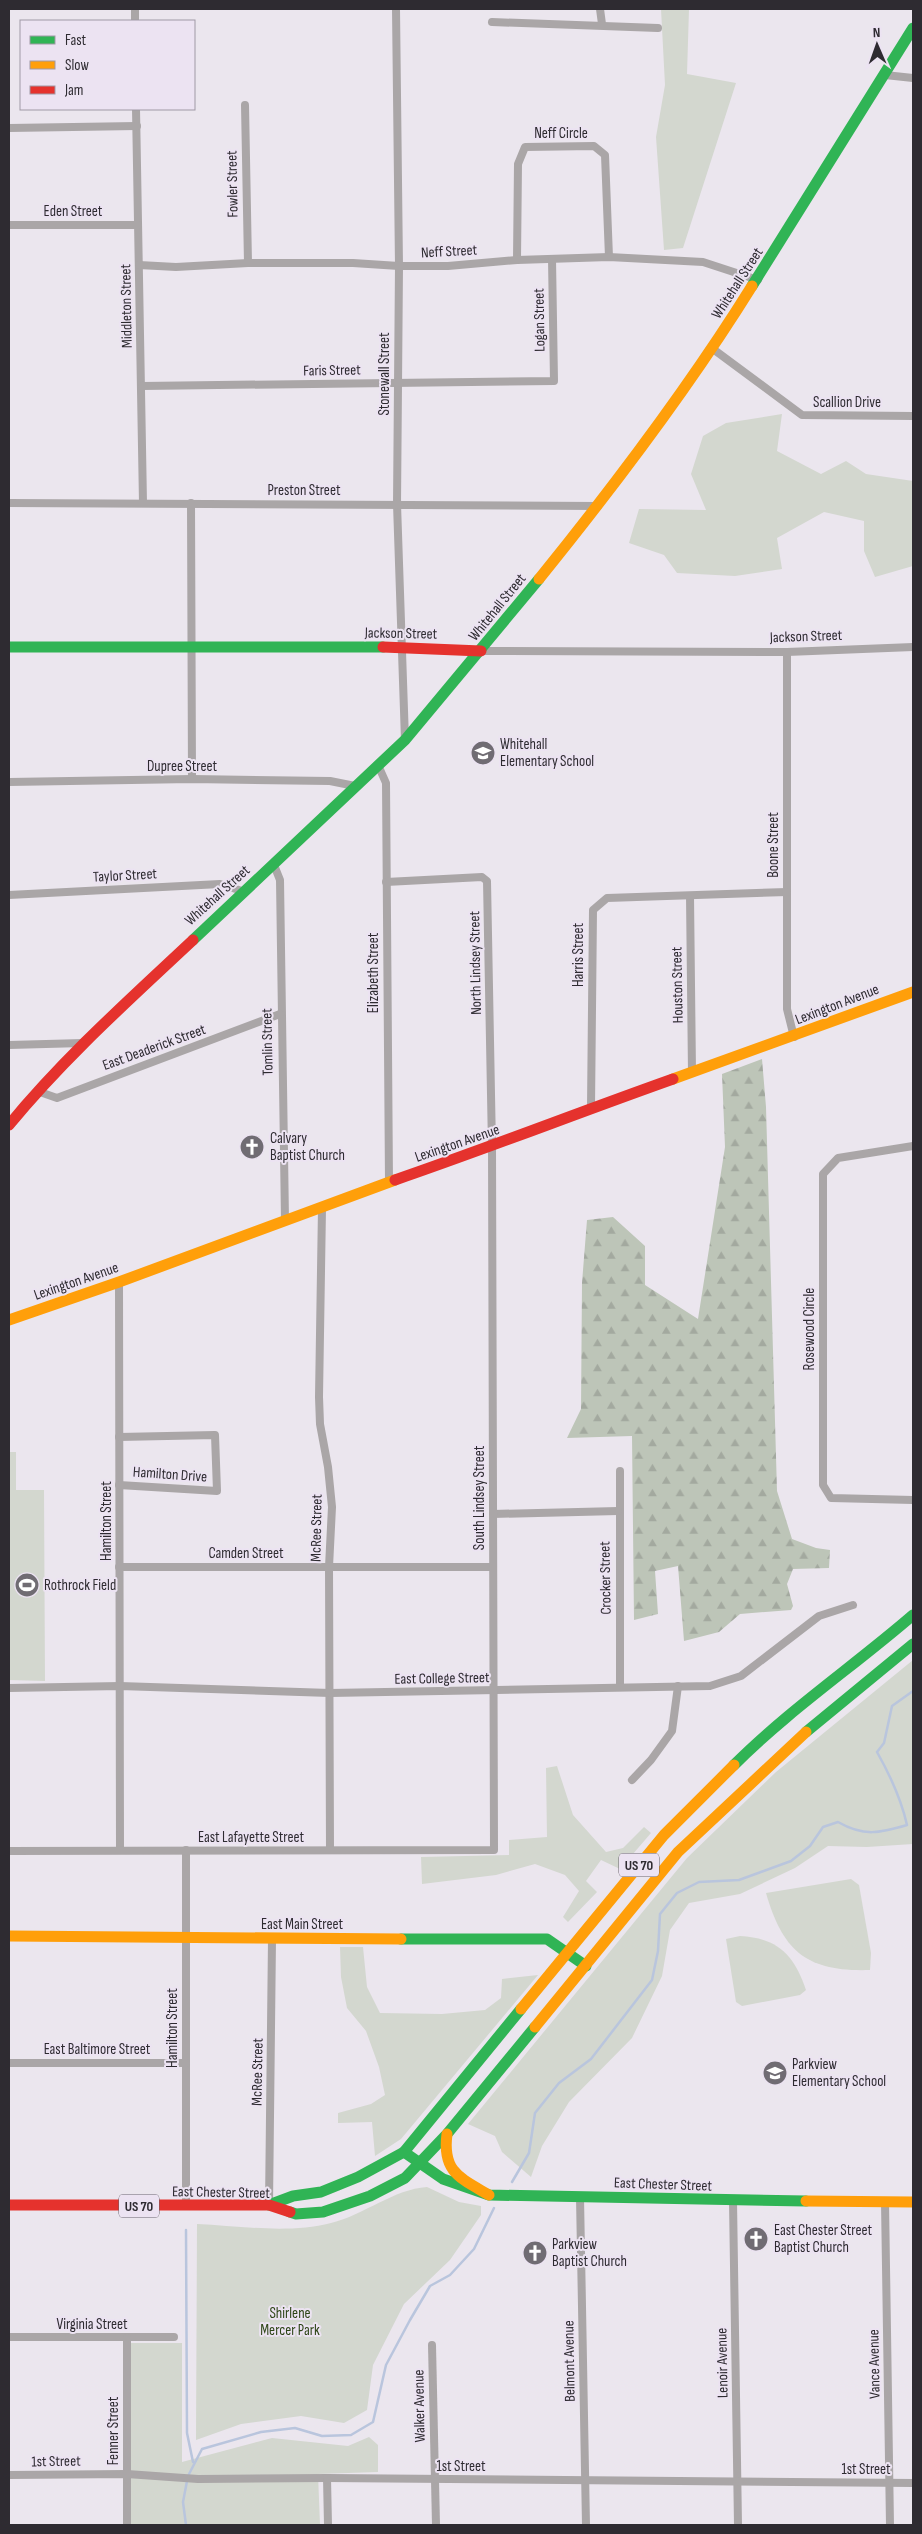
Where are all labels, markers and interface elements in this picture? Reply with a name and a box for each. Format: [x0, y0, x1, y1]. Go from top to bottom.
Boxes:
legend [20, 20, 195, 110]
north arrow [852, 20, 902, 70]
text: N [873, 24, 881, 41]
text: Fast [65, 31, 87, 50]
text: Slow [65, 56, 89, 75]
text: Jam [64, 81, 83, 100]
street label: Neff Circle [534, 124, 588, 143]
street label: Fowler Street [222, 150, 243, 218]
street label: Eden Street [44, 202, 103, 221]
street label: Neff Street [420, 241, 478, 262]
street label: Whitehall Street [707, 244, 768, 323]
street label: Middleton Street [116, 263, 137, 348]
street label: Logan Street [529, 288, 550, 352]
street label: Stonewall Street [375, 332, 394, 416]
street label: Faris Street [303, 360, 361, 381]
street label: Scallion Drive [813, 393, 881, 412]
street label: Preston Street [268, 481, 341, 500]
street label: Whitehall Street [464, 569, 531, 645]
street label: Jackson Street [364, 623, 438, 644]
street label: Jackson Street [768, 626, 843, 647]
place label: Whitehall Elementary School [500, 735, 594, 771]
school or university icon: Whitehall Elementary School [470, 740, 496, 766]
street label: Dupree Street [147, 757, 217, 776]
street label: Boone Street [764, 812, 783, 878]
street label: Whitehall Street [181, 861, 254, 930]
street label: Taylor Street [93, 864, 158, 887]
street label: North Lindsey Street [465, 910, 486, 1015]
street label: Harris Street [569, 922, 588, 987]
street label: Elizabeth Street [364, 932, 383, 1013]
street label: Houston Street [667, 946, 688, 1023]
street label: Lexington Avenue [793, 980, 882, 1029]
street label: Tomlin Street [257, 1008, 278, 1076]
street label: East Deaderick Street [100, 1020, 209, 1075]
street label: Lexington Avenue [412, 1120, 502, 1167]
place label: Calvary Baptist Church [270, 1129, 345, 1165]
church icon: Calvary Baptist Church [239, 1134, 265, 1160]
street label: Lexington Avenue [31, 1258, 121, 1305]
street label: Rosewood Circle [800, 1288, 819, 1370]
street label: South Lindsey Street [470, 1445, 489, 1550]
street label: Hamilton Drive [132, 1462, 208, 1487]
street label: Hamilton Street [97, 1481, 116, 1561]
street label: McRee Street [306, 1494, 327, 1562]
street label: Crocker Street [595, 1541, 616, 1615]
street label: Camden Street [208, 1544, 284, 1563]
sports icon: Rothrock Field [14, 1572, 40, 1598]
place label: Rothrock Field [44, 1576, 116, 1595]
street label: East College Street [394, 1668, 490, 1689]
street label: East Lafayette Street [198, 1828, 304, 1847]
road number: US 70 [619, 1854, 659, 1876]
street label: East Main Street [261, 1915, 343, 1934]
street label: Hamilton Street [163, 1988, 182, 2068]
street label: McRee Street [247, 2038, 268, 2106]
street label: East Baltimore Street [44, 2040, 151, 2059]
place label: Parkview Elementary School [792, 2055, 886, 2091]
school or university icon: Parkview Elementary School [762, 2060, 788, 2086]
street label: East Chester Street [614, 2173, 713, 2196]
street label: East Chester Street [172, 2182, 271, 2203]
road number: US 70 [119, 2194, 159, 2218]
place label: East Chester Street Baptist Church [774, 2221, 872, 2257]
church icon: East Chester Street Baptist Church [743, 2226, 769, 2252]
place label: Parkview Baptist Church [552, 2235, 627, 2271]
church icon: Parkview Baptist Church [522, 2240, 548, 2266]
park label: Shirlene Mercer Park [260, 2304, 320, 2340]
street label: Virginia Street [56, 2315, 128, 2334]
street label: Belmont Avenue [559, 2320, 580, 2402]
street label: Lenoir Avenue [712, 2328, 733, 2398]
street label: Vance Avenue [864, 2329, 885, 2399]
street label: Walker Avenue [409, 2369, 430, 2443]
street label: Fenner Street [104, 2396, 123, 2465]
street label: 1st Street [31, 2452, 81, 2471]
street label: 1st Street [436, 2457, 486, 2476]
street label: 1st Street [841, 2460, 891, 2479]

